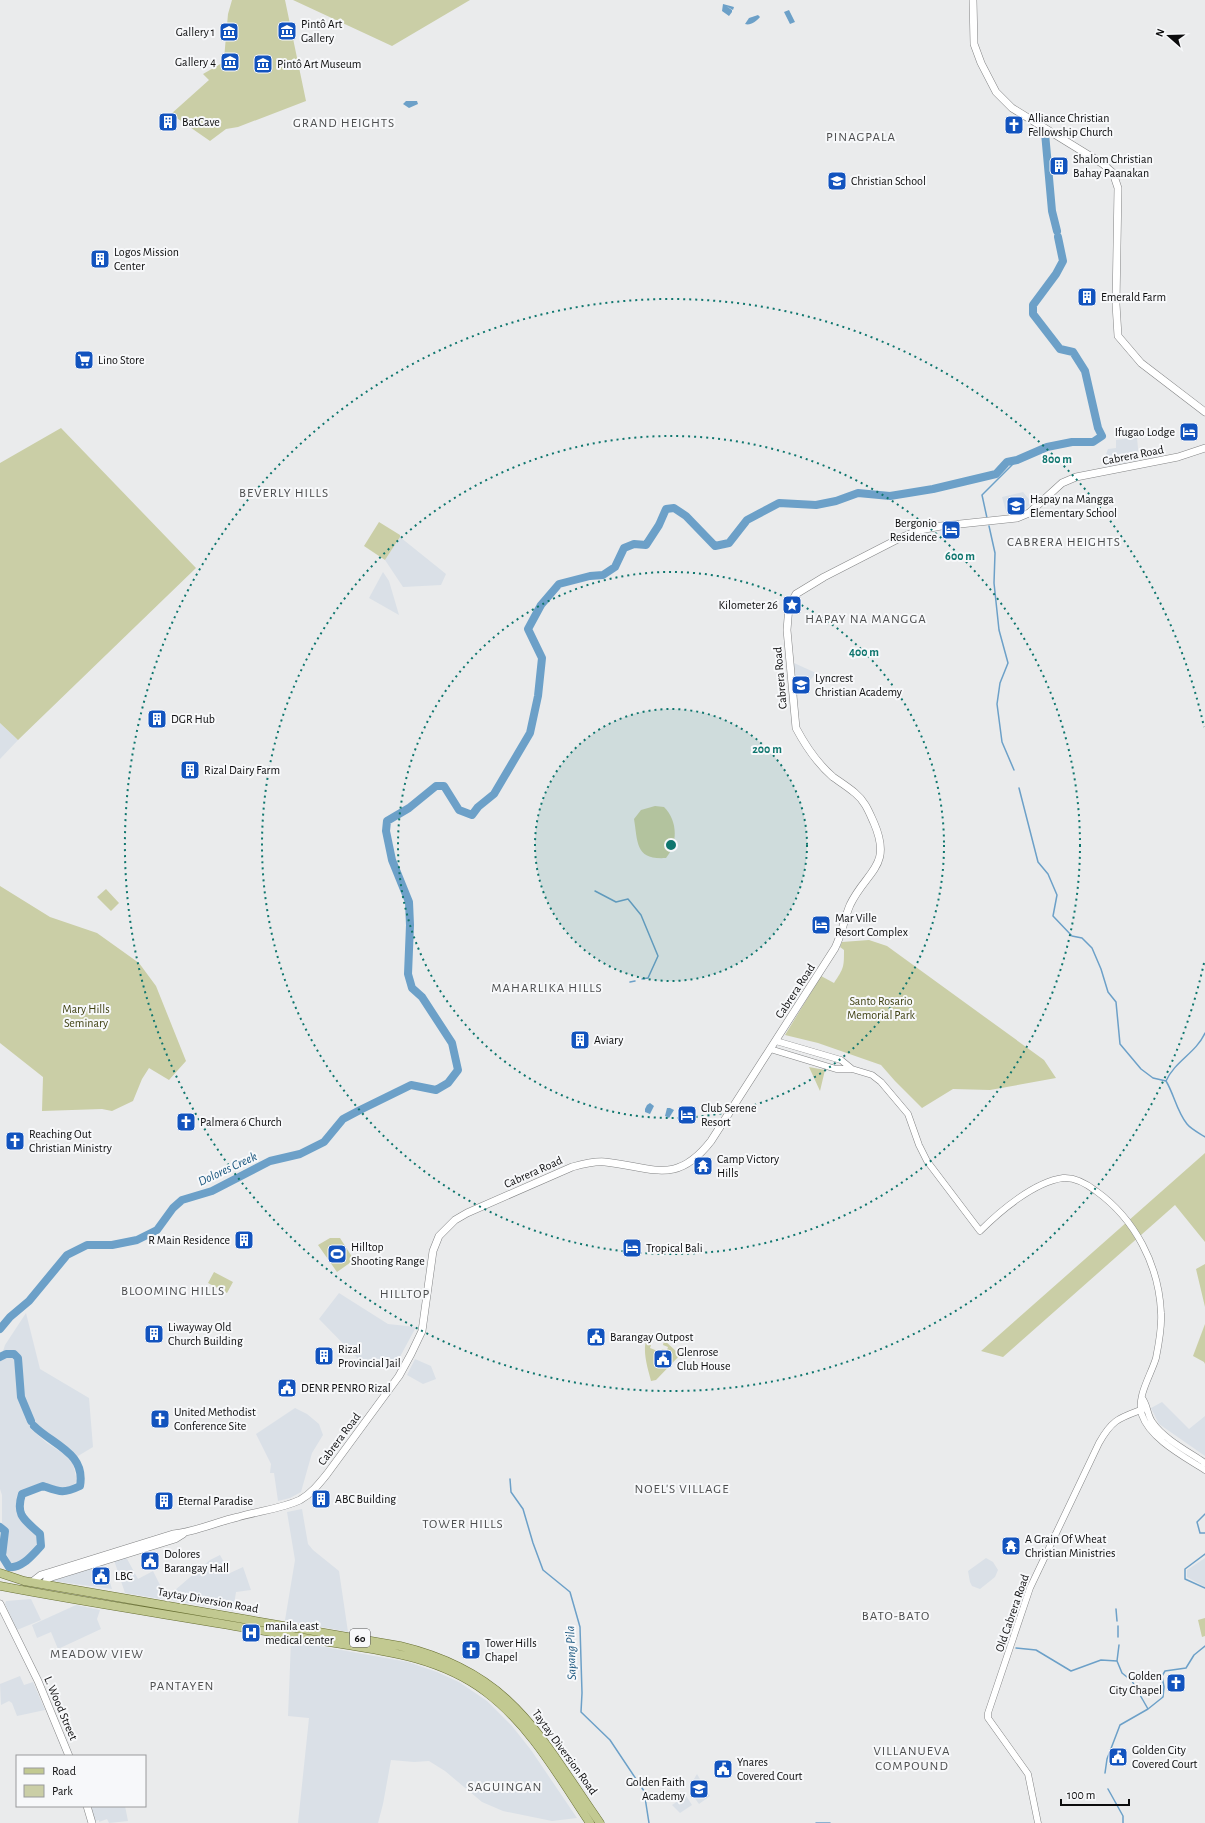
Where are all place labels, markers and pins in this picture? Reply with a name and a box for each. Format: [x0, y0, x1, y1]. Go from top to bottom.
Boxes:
place label: Pintô Art Gallery [301, 18, 343, 45]
museum icon: Pintô Art Gallery [276, 20, 298, 42]
museum icon: Gallery 1 [218, 21, 240, 43]
place label: Gallery 1 [176, 26, 215, 39]
museum icon: Gallery 4 [219, 51, 241, 73]
museum icon: Pintô Art Museum [252, 53, 274, 75]
place label: Gallery 4 [175, 56, 216, 69]
place label: Pintô Art Museum [277, 58, 361, 70]
building icon: BatCave [157, 111, 179, 133]
place label: Alliance Christian Fellowship Church [1028, 112, 1113, 138]
church icon: Alliance Christian Fellowship Church [1003, 114, 1025, 136]
place label: BatCave [182, 116, 220, 128]
place label: Shalom Christian Bahay Paanakan [1073, 153, 1153, 180]
building icon: Shalom Christian Bahay Paanakan [1048, 155, 1070, 177]
school or university icon: Christian School [826, 170, 848, 192]
place label: Christian School [851, 175, 926, 187]
place label: Logos Mission Center [114, 246, 179, 272]
building icon: Logos Mission Center [89, 248, 111, 270]
building icon: Emerald Farm [1076, 286, 1098, 308]
place label: Emerald Farm [1101, 291, 1166, 303]
supermarket icon: Lino Store [73, 349, 95, 371]
place label: Lino Store [98, 354, 144, 366]
hotel icon: Ifugao Lodge [1178, 421, 1200, 443]
place label: Ifugao Lodge [1115, 426, 1175, 438]
place label: Hapay na Mangga Elementary School [1030, 493, 1117, 520]
school or university icon: Hapay na Mangga Elementary School [1005, 495, 1027, 517]
place label: Bergonio Residence [890, 517, 937, 543]
hotel icon: Bergonio Residence [940, 519, 962, 541]
place icon: Kilometer 26 [781, 594, 803, 616]
place label: Kilometer 26 [719, 599, 778, 611]
place label: Lyncrest Christian Academy [815, 672, 902, 699]
school or university icon: Lyncrest Christian Academy [790, 674, 812, 696]
building icon: DGR Hub [146, 708, 168, 730]
place label: DGR Hub [171, 713, 215, 725]
building icon: Rizal Dairy Farm [179, 759, 201, 781]
place label: Rizal Dairy Farm [204, 764, 280, 777]
centre of rings [664, 838, 678, 852]
place label: Mar Ville Resort Complex [835, 912, 908, 938]
hotel icon: Mar Ville Resort Complex [810, 914, 832, 936]
building icon: Aviary [569, 1029, 591, 1051]
place label: Aviary [594, 1034, 623, 1047]
place label: Club Serene Resort [701, 1102, 757, 1128]
hotel icon: Club Serene Resort [676, 1104, 698, 1126]
church icon: Palmera 6 Church [175, 1111, 197, 1133]
place label: Palmera 6 Church [200, 1116, 282, 1128]
place label: Reaching Out Christian Ministry [29, 1128, 112, 1155]
church icon: Reaching Out Christian Ministry [4, 1130, 26, 1152]
place label: Camp Victory Hills [717, 1153, 779, 1179]
temple icon: Camp Victory Hills [692, 1155, 714, 1177]
building icon: R Main Residence [233, 1229, 255, 1251]
place label: R Main Residence [148, 1234, 230, 1246]
hotel icon: Tropical Bali [621, 1237, 643, 1259]
place label: Hilltop Shooting Range [351, 1241, 425, 1267]
place label: Tropical Bali [646, 1242, 703, 1254]
sports icon: Hilltop Shooting Range [326, 1243, 348, 1265]
place label: Liwayway Old Church Building [168, 1321, 243, 1347]
building icon: Liwayway Old Church Building [143, 1323, 165, 1345]
public building icon: Barangay Outpost [585, 1326, 607, 1348]
place label: Barangay Outpost [610, 1331, 693, 1344]
place label: Rizal Provincial Jail [338, 1343, 401, 1369]
building icon: Rizal Provincial Jail [313, 1345, 335, 1367]
place label: Glenrose Club House [677, 1346, 730, 1372]
public building icon: Glenrose Club House [652, 1348, 674, 1370]
public building icon: DENR PENRO Rizal [276, 1377, 298, 1399]
place label: DENR PENRO Rizal [301, 1382, 391, 1394]
place label: United Methodist Conference Site [174, 1406, 256, 1432]
church icon: United Methodist Conference Site [149, 1408, 171, 1430]
building icon: ABC Building [310, 1488, 332, 1510]
building icon: Eternal Paradise [153, 1490, 175, 1512]
place label: ABC Building [335, 1493, 396, 1505]
place label: Eternal Paradise [178, 1495, 253, 1507]
place label: A Grain Of Wheat Christian Ministries [1025, 1533, 1115, 1559]
temple icon: A Grain Of Wheat Christian Ministries [1000, 1535, 1022, 1557]
place label: Dolores Barangay Hall [164, 1548, 229, 1575]
public building icon: Dolores Barangay Hall [139, 1550, 161, 1572]
public building icon: LBC [90, 1565, 112, 1587]
place label: LBC [115, 1570, 133, 1582]
place label: manila east medical center [265, 1620, 334, 1646]
hospital icon: manila east medical center [240, 1622, 262, 1644]
place label: Tower Hills Chapel [485, 1637, 537, 1663]
church icon: Tower Hills Chapel [460, 1639, 482, 1661]
place label: Golden City Chapel [1109, 1670, 1162, 1697]
church icon: Golden City Chapel [1165, 1672, 1187, 1694]
place label: Golden City Covered Court [1132, 1744, 1198, 1770]
public building icon: Golden City Covered Court [1107, 1746, 1129, 1768]
place label: Ynares Covered Court [737, 1756, 803, 1782]
public building icon: Ynares Covered Court [712, 1758, 734, 1780]
place label: Golden Faith Academy [626, 1776, 685, 1803]
school or university icon: Golden Faith Academy [688, 1778, 710, 1800]

